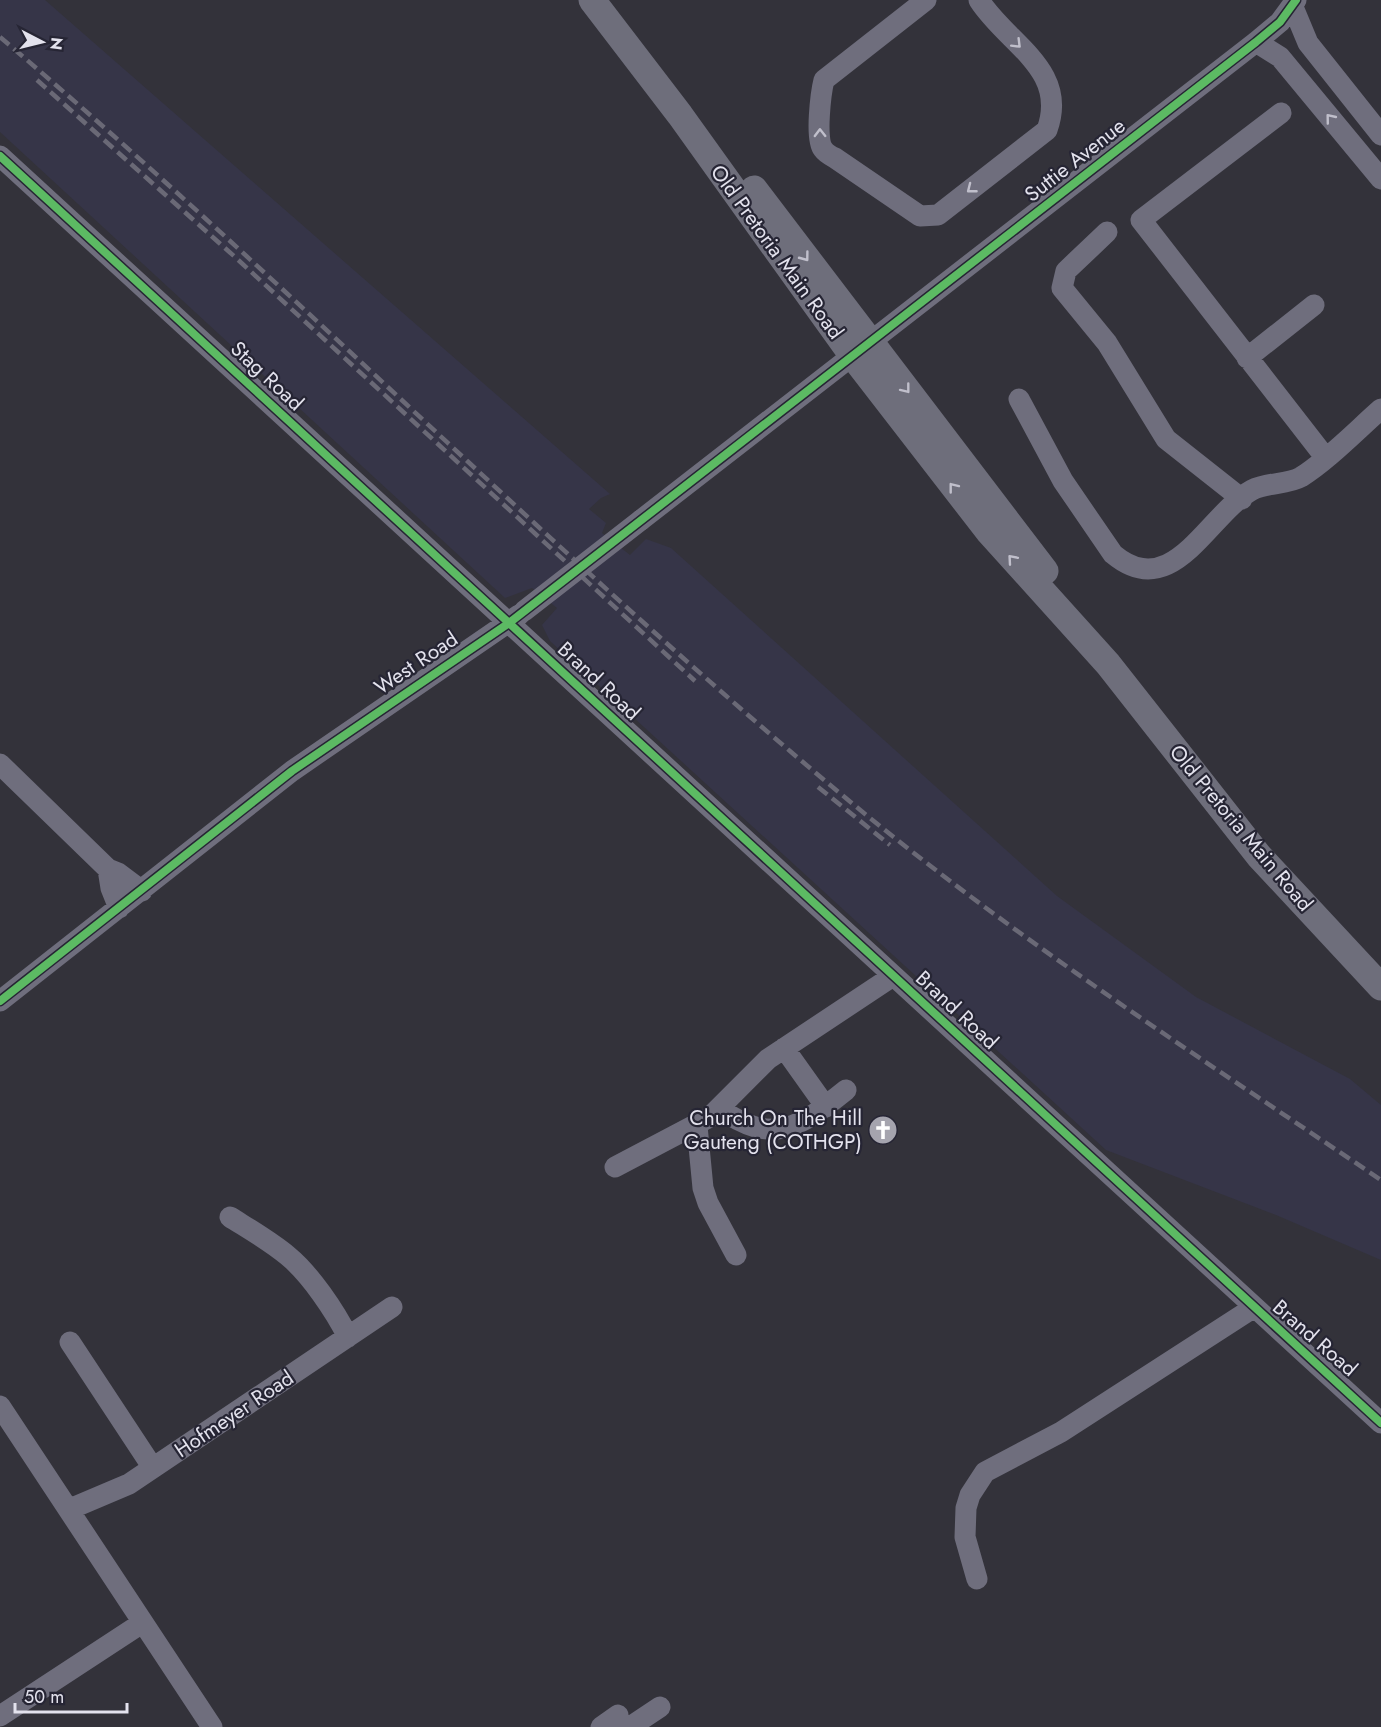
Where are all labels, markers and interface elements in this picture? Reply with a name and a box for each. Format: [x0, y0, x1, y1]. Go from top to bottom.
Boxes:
north arrow [12, 12, 72, 72]
text: N [44, 36, 69, 51]
one-way arrow [1010, 37, 1021, 48]
street label: Suttie Avenue [1018, 111, 1132, 209]
one-way arrow [1326, 113, 1337, 124]
one-way arrow [814, 129, 827, 138]
street label: Old Pretoria Main Road [703, 159, 851, 345]
one-way arrow [967, 182, 978, 193]
one-way arrow [797, 250, 808, 261]
street label: Stag Road [224, 334, 310, 418]
one-way arrow [898, 383, 909, 394]
one-way arrow [949, 482, 960, 493]
one-way arrow [1008, 555, 1019, 566]
street label: West Road [368, 624, 464, 702]
street label: Brand Road [551, 635, 647, 727]
street label: Old Pretoria Main Road [1162, 738, 1320, 918]
street label: Brand Road [909, 964, 1005, 1056]
place label: Church On The Hill Gauteng (COTHGP) [684, 1103, 862, 1157]
church icon: Church On The Hill Gauteng (COTHGP) [867, 1114, 899, 1146]
street label: Brand Road [1266, 1293, 1364, 1383]
street label: Hofmeyer Road [168, 1363, 300, 1465]
scale bar [15, 1676, 128, 1714]
text: 50 m [24, 1684, 64, 1710]

